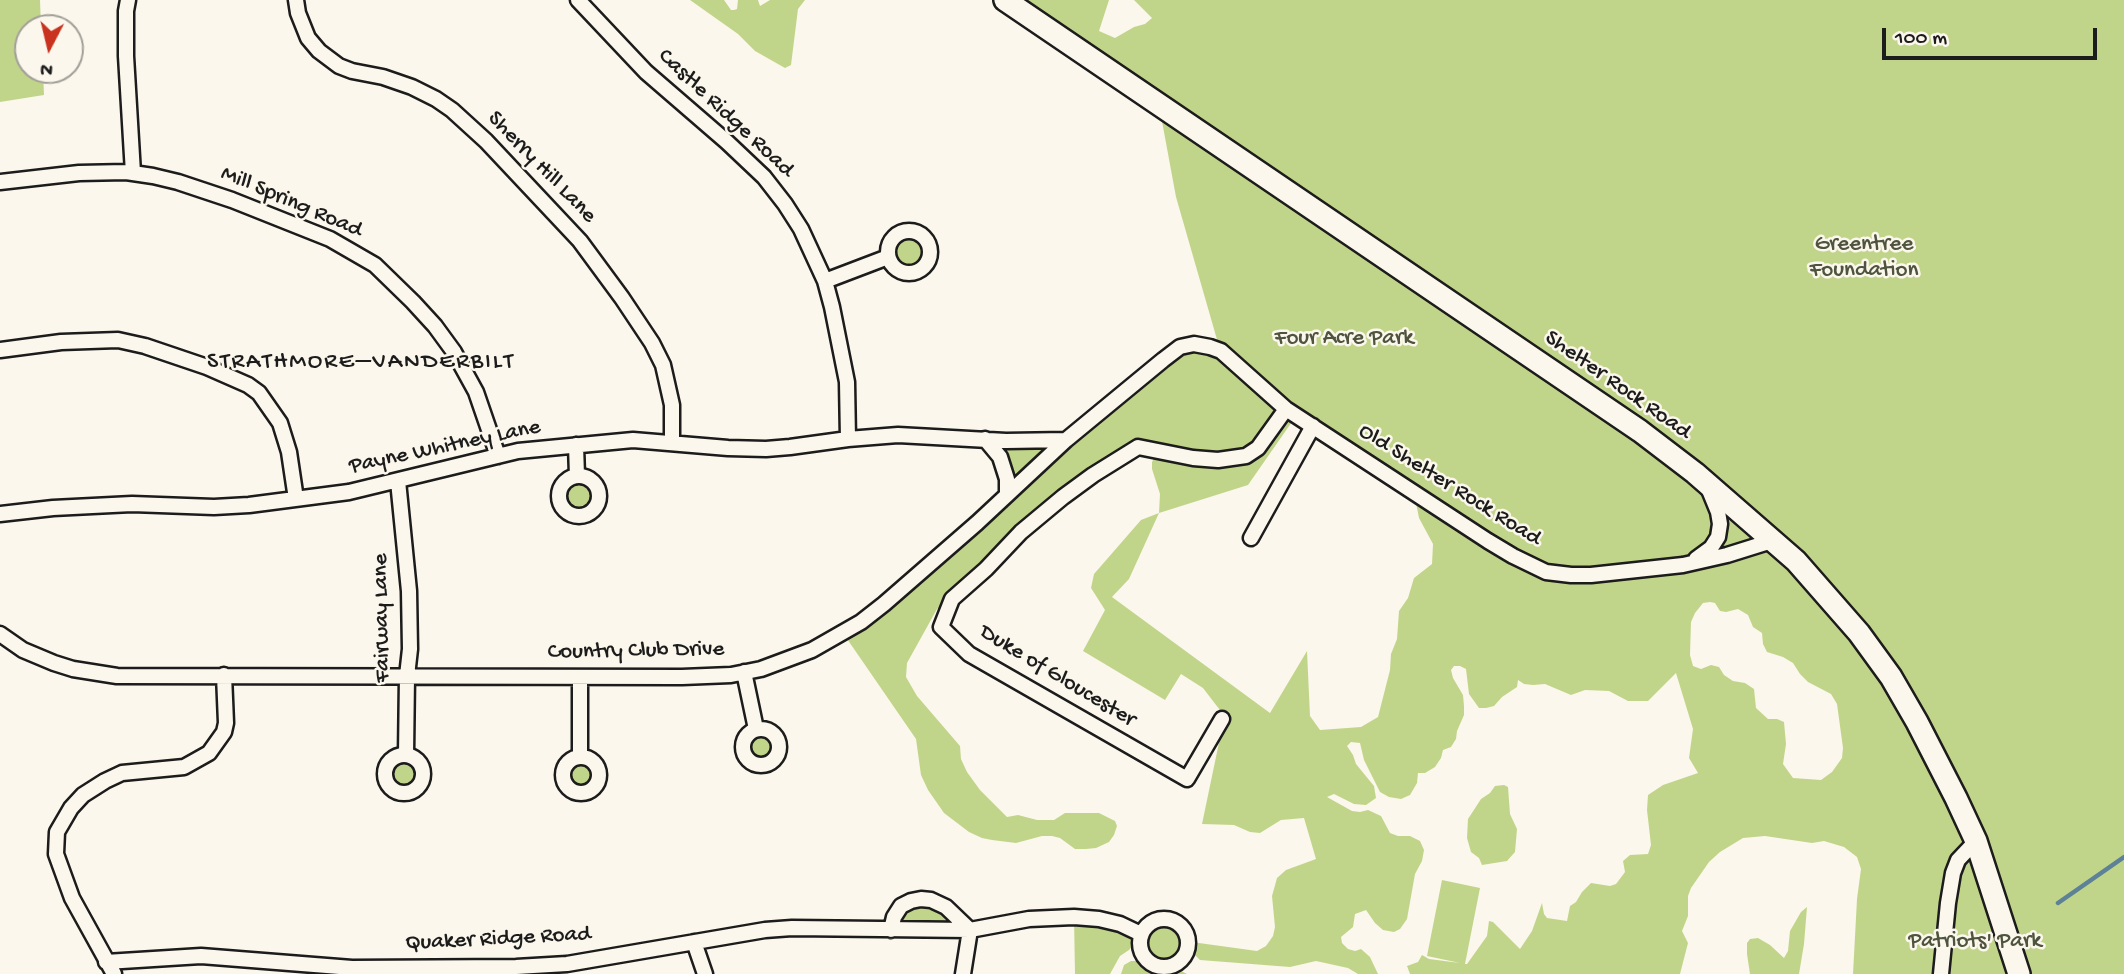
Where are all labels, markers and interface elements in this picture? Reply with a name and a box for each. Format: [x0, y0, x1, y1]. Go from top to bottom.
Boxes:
north arrow [14, 14, 84, 84]
scale bar [1886, 14, 2101, 58]
text: 100 m [1895, 27, 1947, 52]
street label: Castle Ridge Road [651, 44, 799, 184]
text: N [39, 56, 54, 81]
street label: Sherry Hill Lane [480, 106, 602, 230]
street label: Mill Spring Road [216, 161, 366, 245]
park label: Greentree Foundation [1810, 231, 1918, 285]
park label: Four Acre Park [1275, 325, 1413, 353]
street label: Shelter Rock Road [1538, 325, 1696, 447]
district label: STRATHMORE–VANDERBILT [210, 349, 512, 377]
street label: Payne Whitney Lane [347, 414, 543, 482]
street label: Old Shelter Rock Road [1352, 419, 1546, 553]
street label: Fairway Lane [368, 553, 398, 683]
street label: Duke of Gloucester [974, 619, 1140, 735]
street label: Country Club Drive [548, 637, 724, 667]
street label: Quaker Ridge Road [404, 921, 592, 959]
park label: Patriots' Park [1909, 928, 2041, 956]

